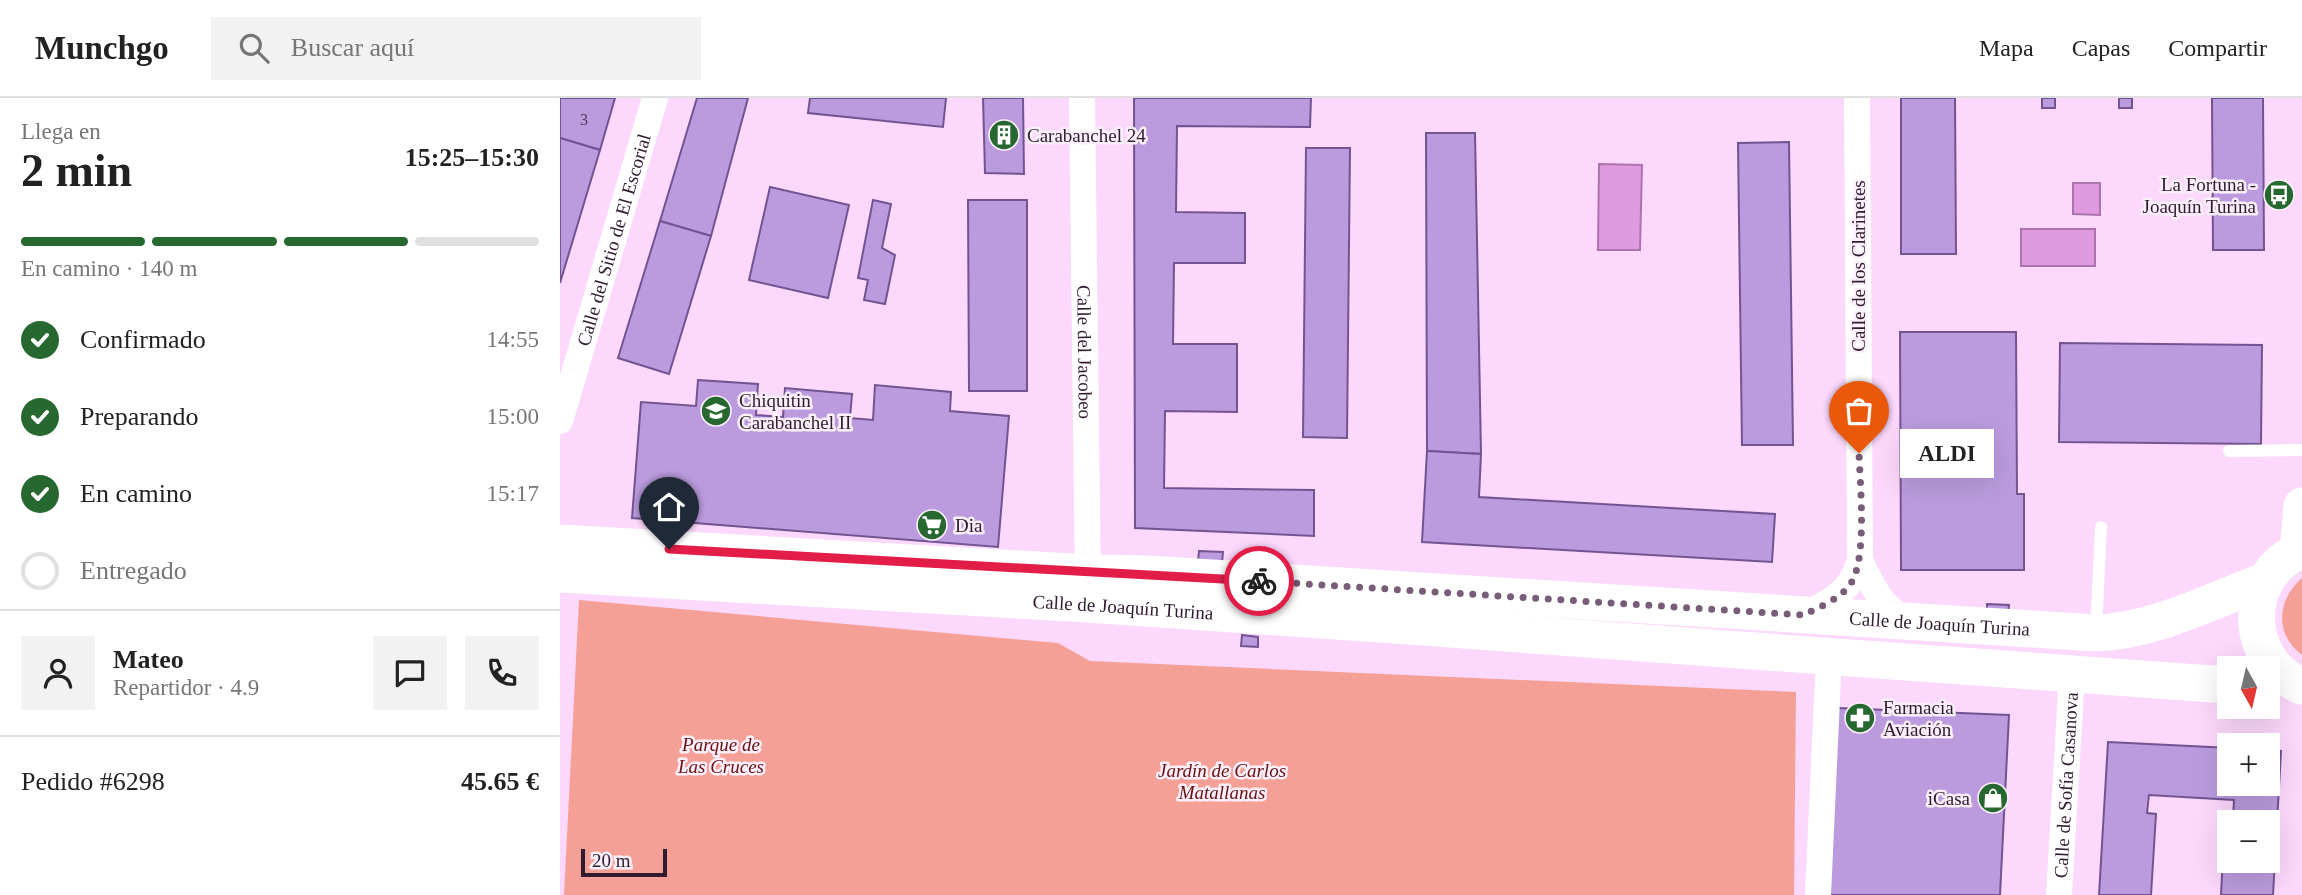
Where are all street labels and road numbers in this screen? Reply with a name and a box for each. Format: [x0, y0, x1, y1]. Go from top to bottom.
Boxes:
street label: Calle del Sitio de El Escorial [573, 131, 655, 348]
street label: Calle de los Clarinetes [1848, 180, 1869, 352]
street label: Calle del Jacobeo [1073, 285, 1096, 419]
street label: Calle de Joaquín Turina [1032, 591, 1215, 624]
street label: Calle de Joaquín Turina [1849, 608, 2031, 640]
street label: Calle de Sofía Casanova [2050, 691, 2082, 879]

